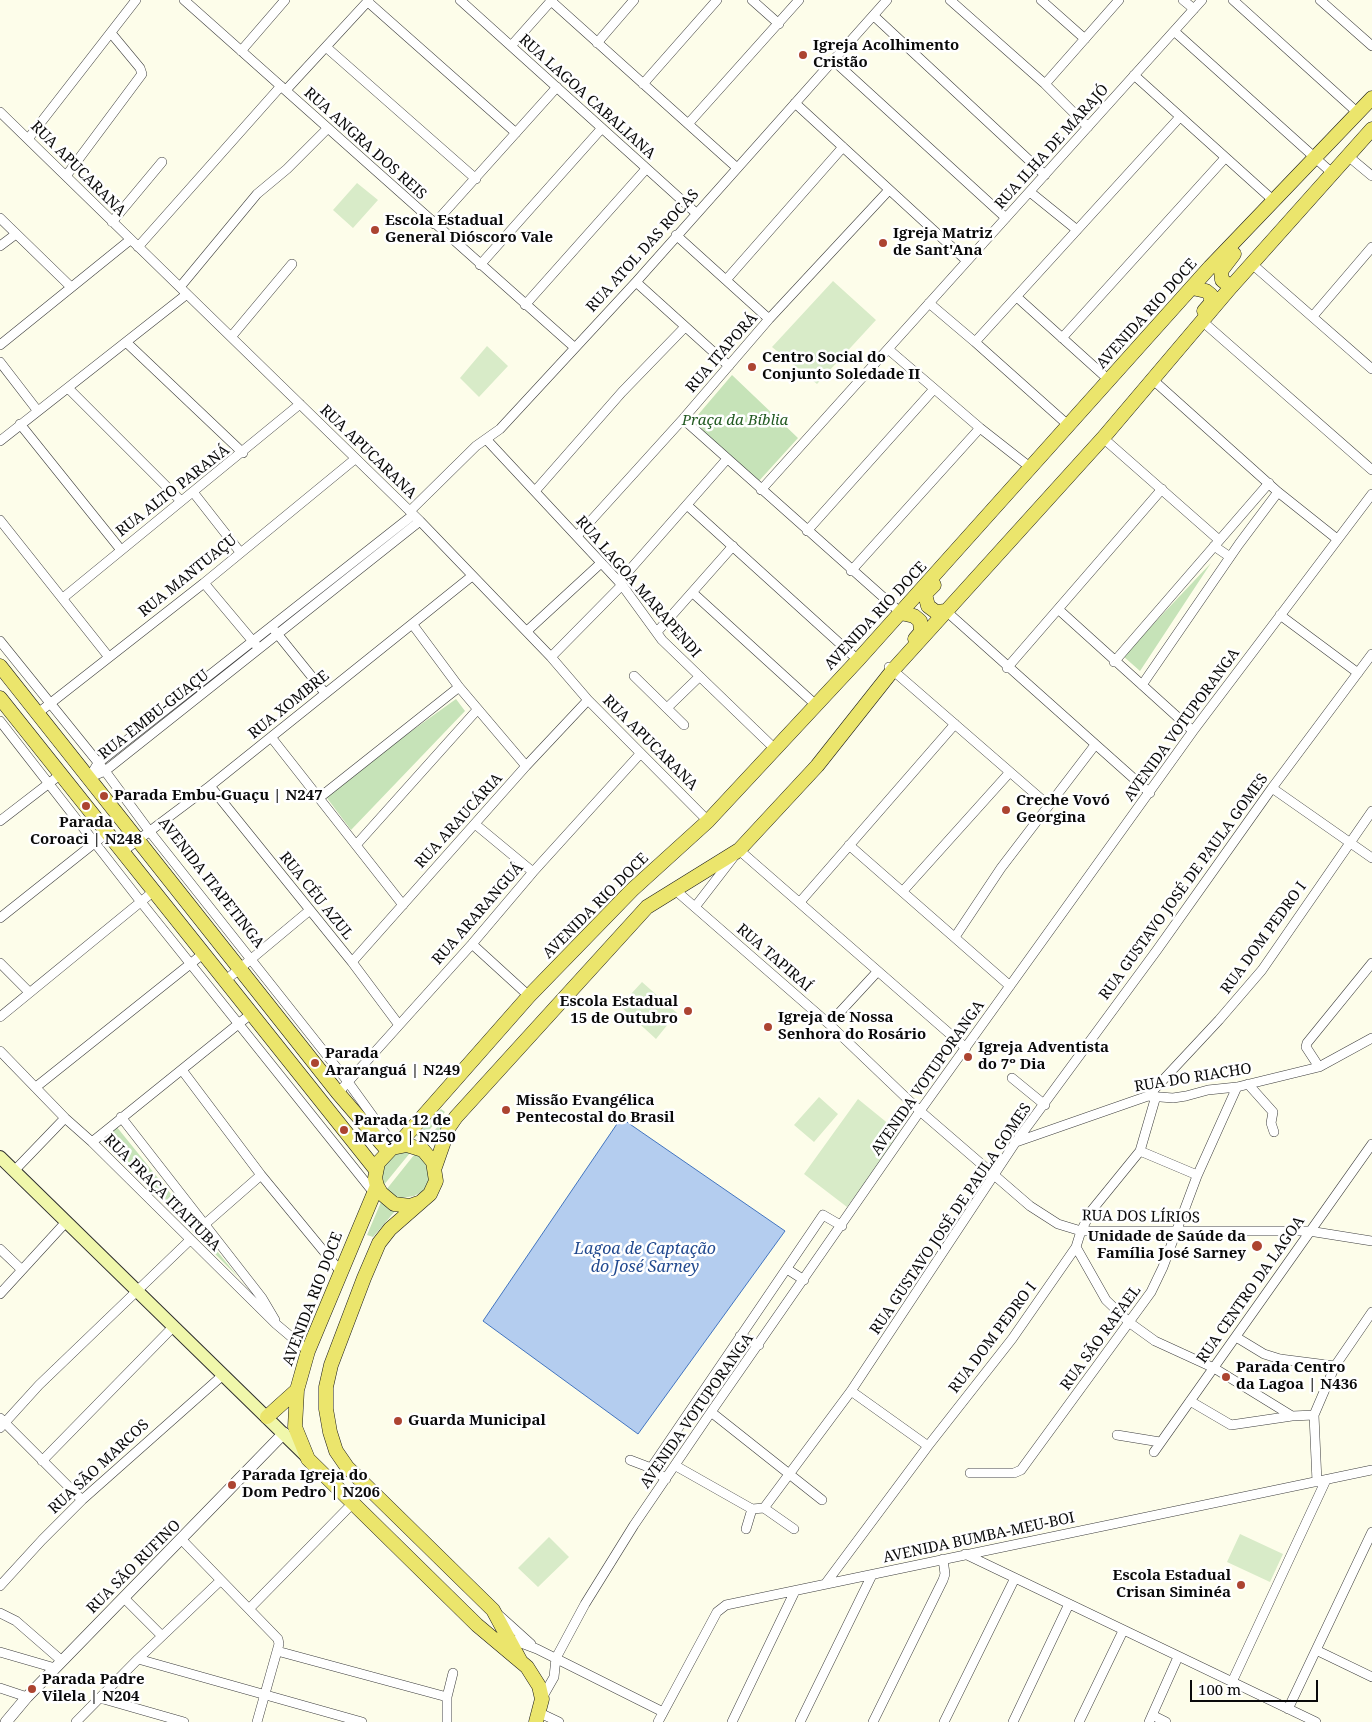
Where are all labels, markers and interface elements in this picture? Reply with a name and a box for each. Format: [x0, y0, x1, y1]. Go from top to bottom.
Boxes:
street label: RUA LAGOA CABALIANA [515, 31, 659, 163]
place label: Igreja Acolhimento Cristão [813, 37, 959, 72]
marker: Igreja Acolhimento Cristão [797, 49, 809, 61]
street label: RUA ILHA DE MARAJÓ [991, 81, 1113, 213]
street label: RUA ANGRA DOS REIS [300, 84, 430, 204]
street label: RUA APUCARANA [27, 118, 129, 220]
street label: RUA ATOL DAS ROCAS [583, 186, 703, 316]
place label: Escola Estadual General Dióscoro Vale [385, 212, 553, 247]
marker: Escola Estadual General Dióscoro Vale [369, 224, 381, 236]
place label: Igreja Matriz de Sant'Ana [893, 225, 992, 260]
marker: Igreja Matriz de Sant'Ana [877, 237, 889, 249]
street label: AVENIDA RIO DOCE [1093, 255, 1201, 373]
street label: RUA ITAPORÁ [683, 310, 761, 396]
place label: Centro Social do Conjunto Soledade II [762, 349, 920, 384]
marker: Centro Social do Conjunto Soledade II [746, 361, 758, 373]
street label: RUA APUCARANA [316, 401, 420, 503]
park label: Praça da Bíblia [682, 412, 788, 430]
street label: RUA ALTO PARANÁ [113, 441, 233, 541]
street label: RUA LAGOA MARAPENDI [572, 513, 704, 661]
street label: RUA MANTUAÇU [135, 531, 241, 621]
street label: AVENIDA RIO DOCE [821, 558, 931, 674]
street label: AVENIDA VOTUPORANGA [1120, 645, 1244, 805]
street label: RUA EMBU-GUAÇU [95, 666, 213, 764]
street label: RUA XOMBRE [245, 667, 333, 743]
street label: RUA APUCARANA [599, 692, 701, 794]
street label: RUA ARAUCÁRIA [412, 770, 506, 872]
street label: RUA GUSTAVO JOSÉ DE PAULA GOMES [1096, 770, 1272, 1004]
place label: Parada Embu-Guaçu | N247 [114, 787, 323, 805]
marker: Parada Embu-Guaçu | N247 [98, 790, 110, 802]
place label: Creche Vovó Georgina [1016, 792, 1110, 827]
marker: Parada Coroaci | N248 [80, 800, 92, 812]
marker: Creche Vovó Georgina [1000, 804, 1012, 816]
place label: Parada Coroaci | N248 [30, 814, 142, 849]
street label: AVENIDA ITAPETINGA [154, 814, 268, 952]
street label: RUA CÉU AZUL [275, 849, 357, 943]
street label: AVENIDA RIO DOCE [539, 849, 653, 963]
street label: RUA ARARANGUÁ [429, 859, 527, 969]
street label: RUA DOM PEDRO I [1217, 879, 1311, 997]
street label: RUA TAPIRAÍ [733, 920, 815, 996]
place label: Escola Estadual 15 de Outubro [560, 993, 678, 1028]
street label: AVENIDA VOTUPORANGA [868, 997, 988, 1159]
marker: Escola Estadual 15 de Outubro [682, 1005, 694, 1017]
place label: Igreja de Nossa Senhora do Rosário [778, 1009, 926, 1044]
marker: Igreja de Nossa Senhora do Rosário [762, 1021, 774, 1033]
place label: Igreja Adventista do 7º Dia [978, 1039, 1109, 1074]
place label: Parada Araranguá | N249 [325, 1045, 460, 1080]
marker: Igreja Adventista do 7º Dia [962, 1051, 974, 1063]
marker: Parada Araranguá | N249 [309, 1057, 321, 1069]
street label: RUA DO RIACHO [1133, 1060, 1253, 1096]
place label: Missão Evangélica Pentecostal do Brasil [516, 1092, 675, 1127]
street label: RUA GUSTAVO JOSÉ DE PAULA GOMES [867, 1100, 1035, 1338]
marker: Missão Evangélica Pentecostal do Brasil [500, 1104, 512, 1116]
place label: Parada 12 de Março | N250 [354, 1112, 456, 1147]
marker: Parada 12 de Março | N250 [338, 1124, 350, 1136]
street label: RUA PRAÇA ITAITUBA [100, 1131, 224, 1255]
street label: RUA DOS LÍRIOS [1082, 1207, 1200, 1227]
street label: RUA CENTRO DA LAGOA [1193, 1213, 1309, 1367]
place label: Unidade de Saúde da Família José Sarney [1088, 1228, 1246, 1263]
street label: AVENIDA RIO DOCE [279, 1230, 347, 1368]
water label: Lagoa de Captação do José Sarney [574, 1239, 716, 1277]
marker: Unidade de Saúde da Família José Sarney [1250, 1239, 1264, 1253]
street label: RUA DOM PEDRO I [945, 1279, 1041, 1397]
street label: RUA SÃO RAFAEL [1057, 1282, 1145, 1394]
street label: AVENIDA VOTUPORANGA [637, 1330, 757, 1492]
place label: Parada Centro da Lagoa | N436 [1236, 1359, 1358, 1394]
marker: Parada Centro da Lagoa | N436 [1220, 1371, 1232, 1383]
place label: Guarda Municipal [408, 1412, 546, 1430]
marker: Guarda Municipal [392, 1415, 404, 1427]
street label: RUA SÃO MARCOS [45, 1416, 153, 1518]
place label: Parada Igreja do Dom Pedro | N206 [242, 1467, 380, 1502]
marker: Parada Igreja do Dom Pedro | N206 [226, 1479, 238, 1491]
street label: AVENIDA BUMBA-MEU-BOI [882, 1509, 1076, 1567]
street label: RUA SÃO RUFINO [83, 1516, 185, 1618]
place label: Escola Estadual Crisan Siminéa [1113, 1567, 1231, 1602]
marker: Escola Estadual Crisan Siminéa [1235, 1579, 1247, 1591]
scale bar [1192, 1670, 1320, 1702]
place label: Parada Padre Vilela | N204 [42, 1671, 144, 1706]
text: 100 m [1198, 1679, 1241, 1699]
marker: Parada Padre Vilela | N204 [26, 1683, 38, 1695]

